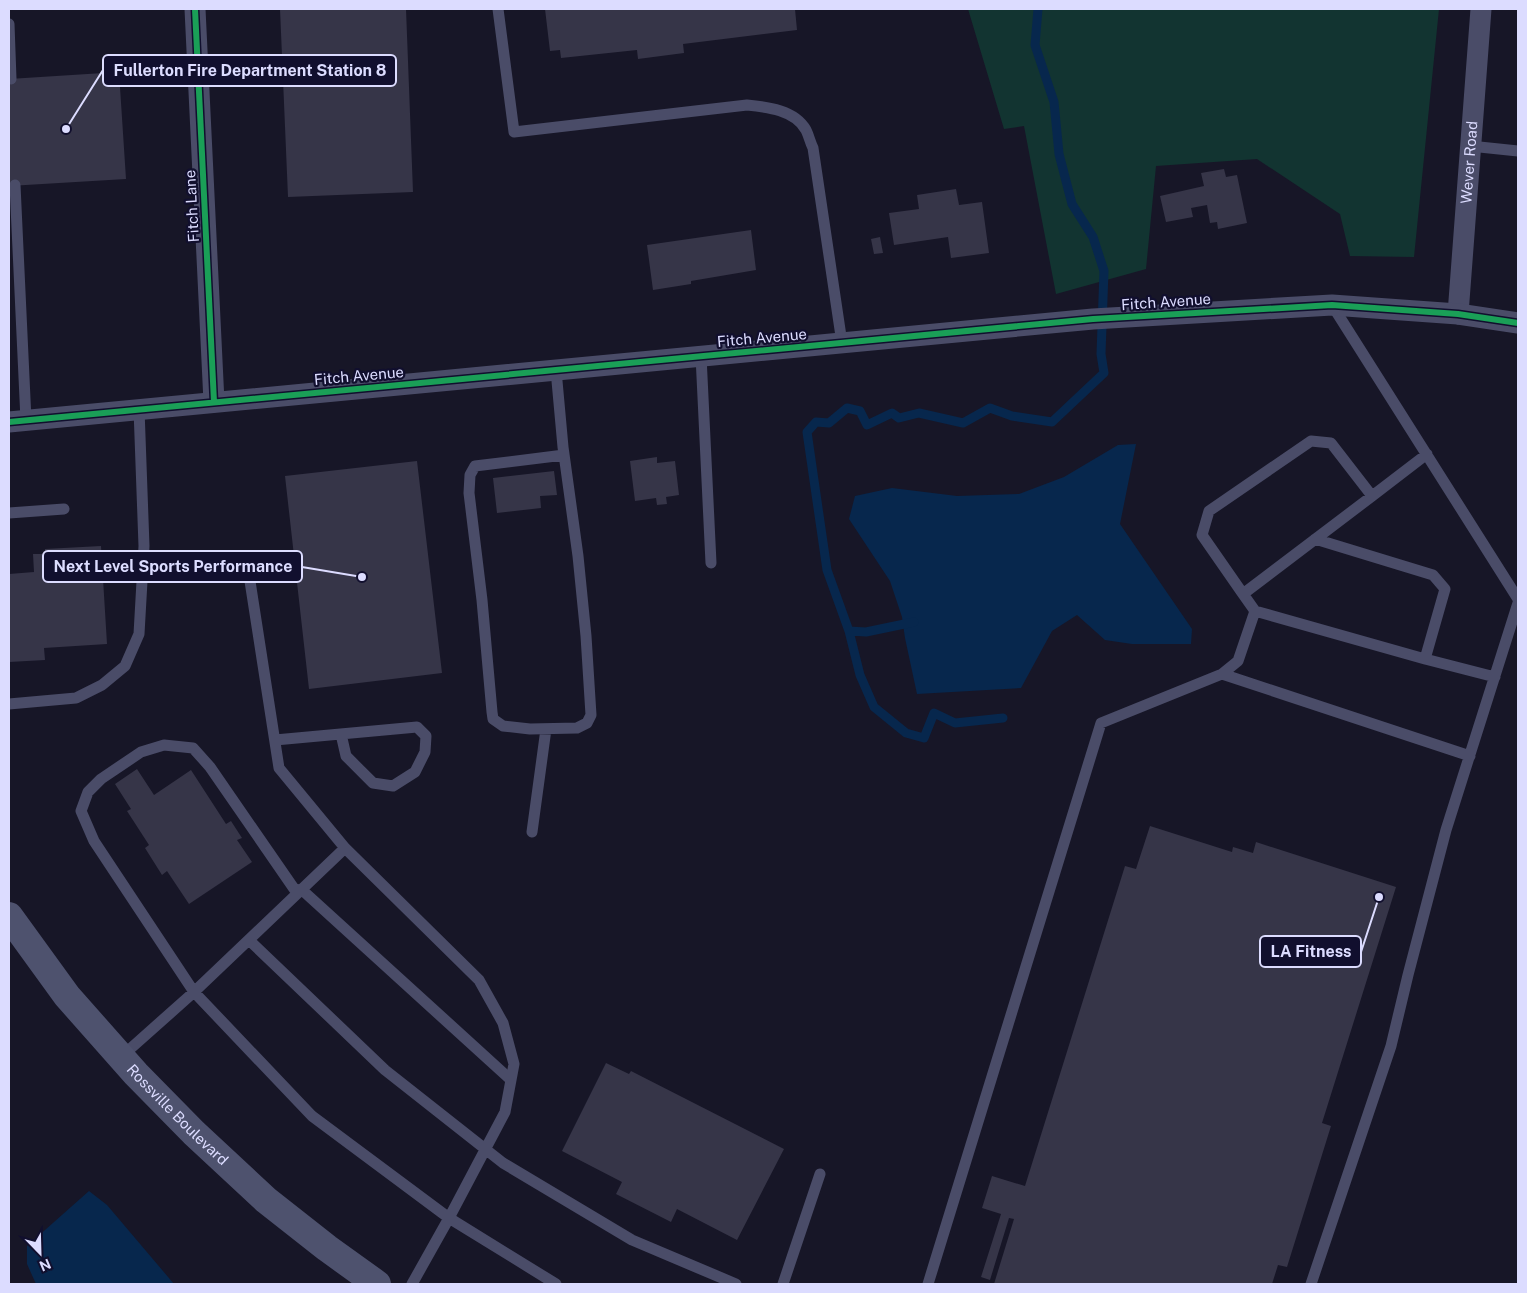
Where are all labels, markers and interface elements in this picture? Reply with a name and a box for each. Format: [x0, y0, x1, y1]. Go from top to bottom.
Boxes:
callout: Fullerton Fire Department Station 8 [103, 55, 396, 86]
text: Fullerton Fire Department Station 8 [114, 61, 387, 80]
street label: Wever Road [1457, 120, 1481, 204]
street label: Fitch Lane [181, 169, 202, 243]
street label: Fitch Avenue [1120, 290, 1212, 313]
street label: Fitch Avenue [716, 325, 808, 350]
street label: Fitch Avenue [313, 363, 405, 388]
callout: Next Level Sports Performance [43, 551, 302, 582]
text: Next Level Sports Performance [54, 557, 292, 576]
callout: LA Fitness [1260, 936, 1361, 967]
text: LA Fitness [1271, 942, 1351, 961]
street label: Rossville Boulevard [123, 1061, 232, 1168]
north arrow [15, 1228, 65, 1278]
text: N [37, 1255, 53, 1274]

